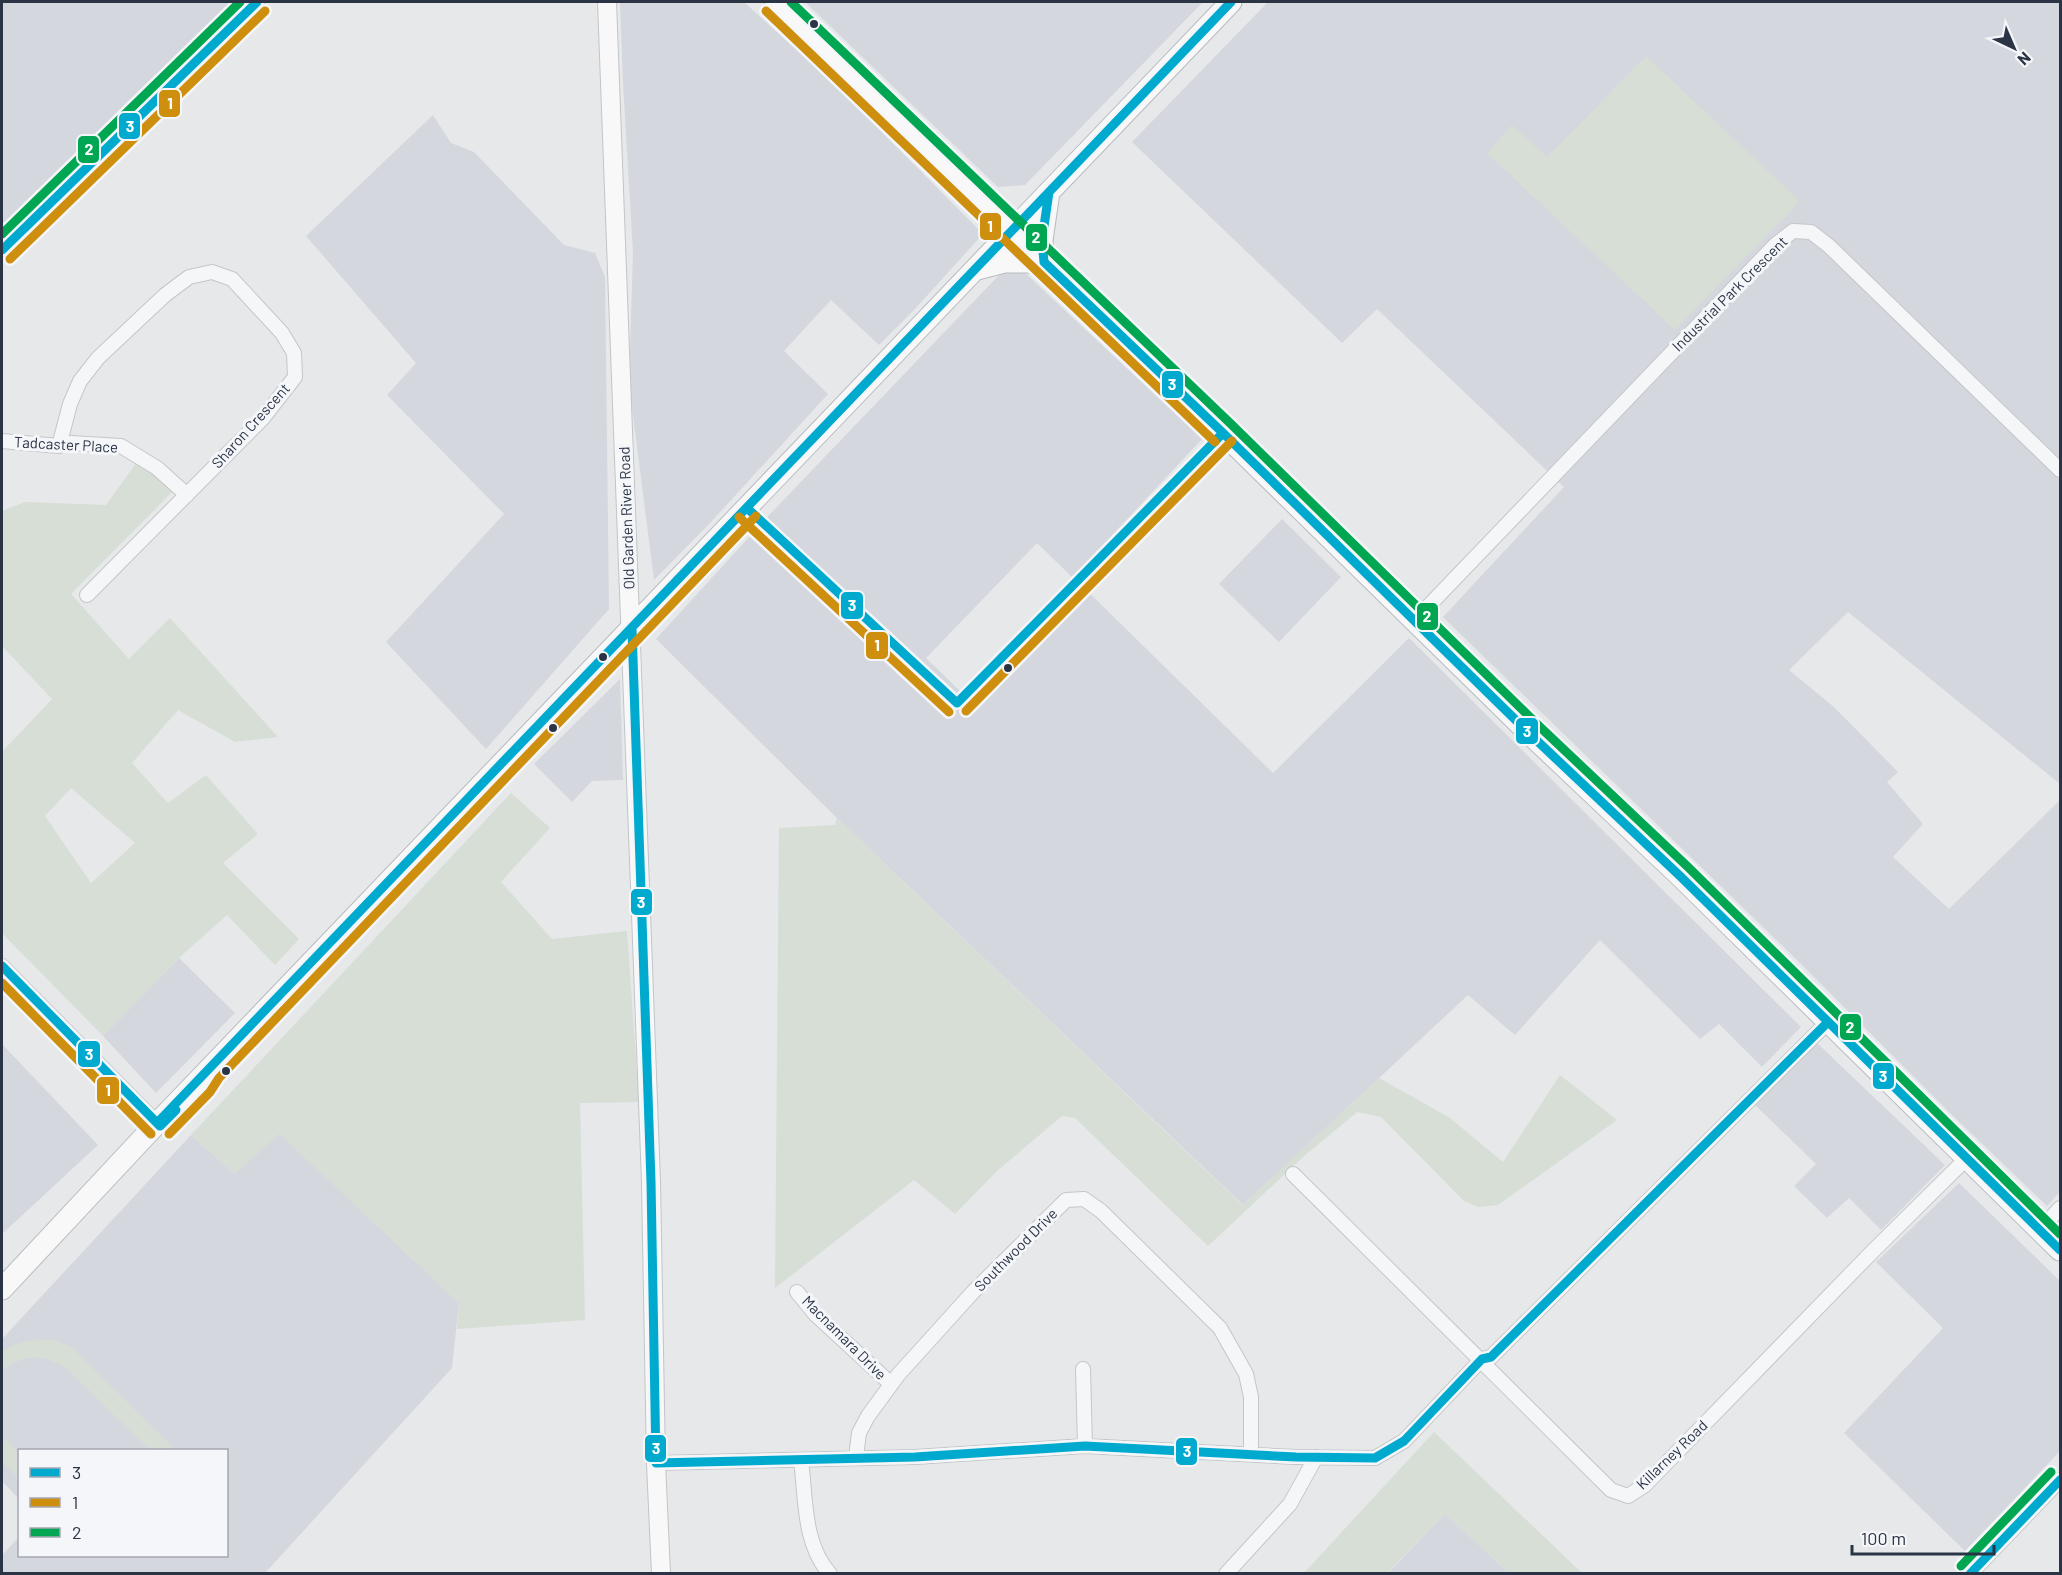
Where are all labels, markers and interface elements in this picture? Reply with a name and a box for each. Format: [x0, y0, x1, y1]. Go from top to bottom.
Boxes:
unlabelled marker [808, 18, 820, 30]
north arrow [1984, 18, 2044, 78]
text: N [2014, 49, 2035, 70]
line badge: 1 [158, 89, 181, 118]
text: 1 [167, 93, 173, 112]
line badge: 3 [118, 112, 141, 140]
text: 3 [126, 116, 134, 135]
line badge: 2 [77, 135, 100, 164]
text: 2 [85, 139, 94, 158]
line badge: 1 [979, 212, 1002, 241]
text: 1 [987, 216, 993, 235]
line badge: 2 [1025, 223, 1048, 252]
text: 2 [1032, 227, 1041, 246]
street label: Industrial Park Crescent [1668, 232, 1791, 355]
line badge: 3 [1161, 370, 1184, 399]
text: 3 [1168, 374, 1176, 393]
street label: Sharon Crescent [207, 379, 293, 471]
street label: Tadcaster Place [14, 432, 119, 456]
street label: Old Garden River Road [615, 446, 637, 590]
line badge: 3 [840, 591, 864, 620]
text: 3 [848, 595, 856, 614]
line badge: 2 [1416, 602, 1439, 631]
text: 2 [1423, 606, 1432, 625]
line badge: 1 [865, 631, 889, 660]
text: 1 [874, 635, 880, 654]
unlabelled marker [597, 651, 609, 663]
unlabelled marker [1002, 662, 1014, 674]
line badge: 3 [1515, 717, 1539, 745]
text: 3 [1523, 721, 1531, 740]
unlabelled marker [547, 722, 559, 734]
line badge: 3 [630, 888, 653, 916]
text: 3 [637, 892, 645, 911]
line badge: 2 [1839, 1013, 1862, 1041]
text: 2 [1846, 1017, 1855, 1036]
line badge: 3 [77, 1040, 101, 1068]
text: 3 [85, 1044, 93, 1063]
line badge: 3 [1872, 1062, 1895, 1090]
unlabelled marker [220, 1065, 232, 1077]
text: 3 [1879, 1066, 1887, 1085]
line badge: 1 [96, 1076, 120, 1105]
text: 1 [105, 1080, 111, 1099]
street label: Southwood Drive [970, 1204, 1061, 1295]
street label: Macnamara Drive [799, 1291, 891, 1383]
street label: Killarney Road [1632, 1416, 1711, 1493]
line badge: 3 [644, 1434, 667, 1463]
line badge: 3 [1175, 1437, 1198, 1466]
text: 3 [652, 1438, 660, 1457]
text: 3 [1183, 1441, 1191, 1460]
legend [18, 1449, 228, 1557]
text: 3 [72, 1461, 81, 1483]
text: 1 [72, 1491, 78, 1513]
scale bar [1852, 1518, 1994, 1556]
text: 2 [72, 1521, 82, 1543]
text: 100 m [1861, 1527, 1906, 1549]

